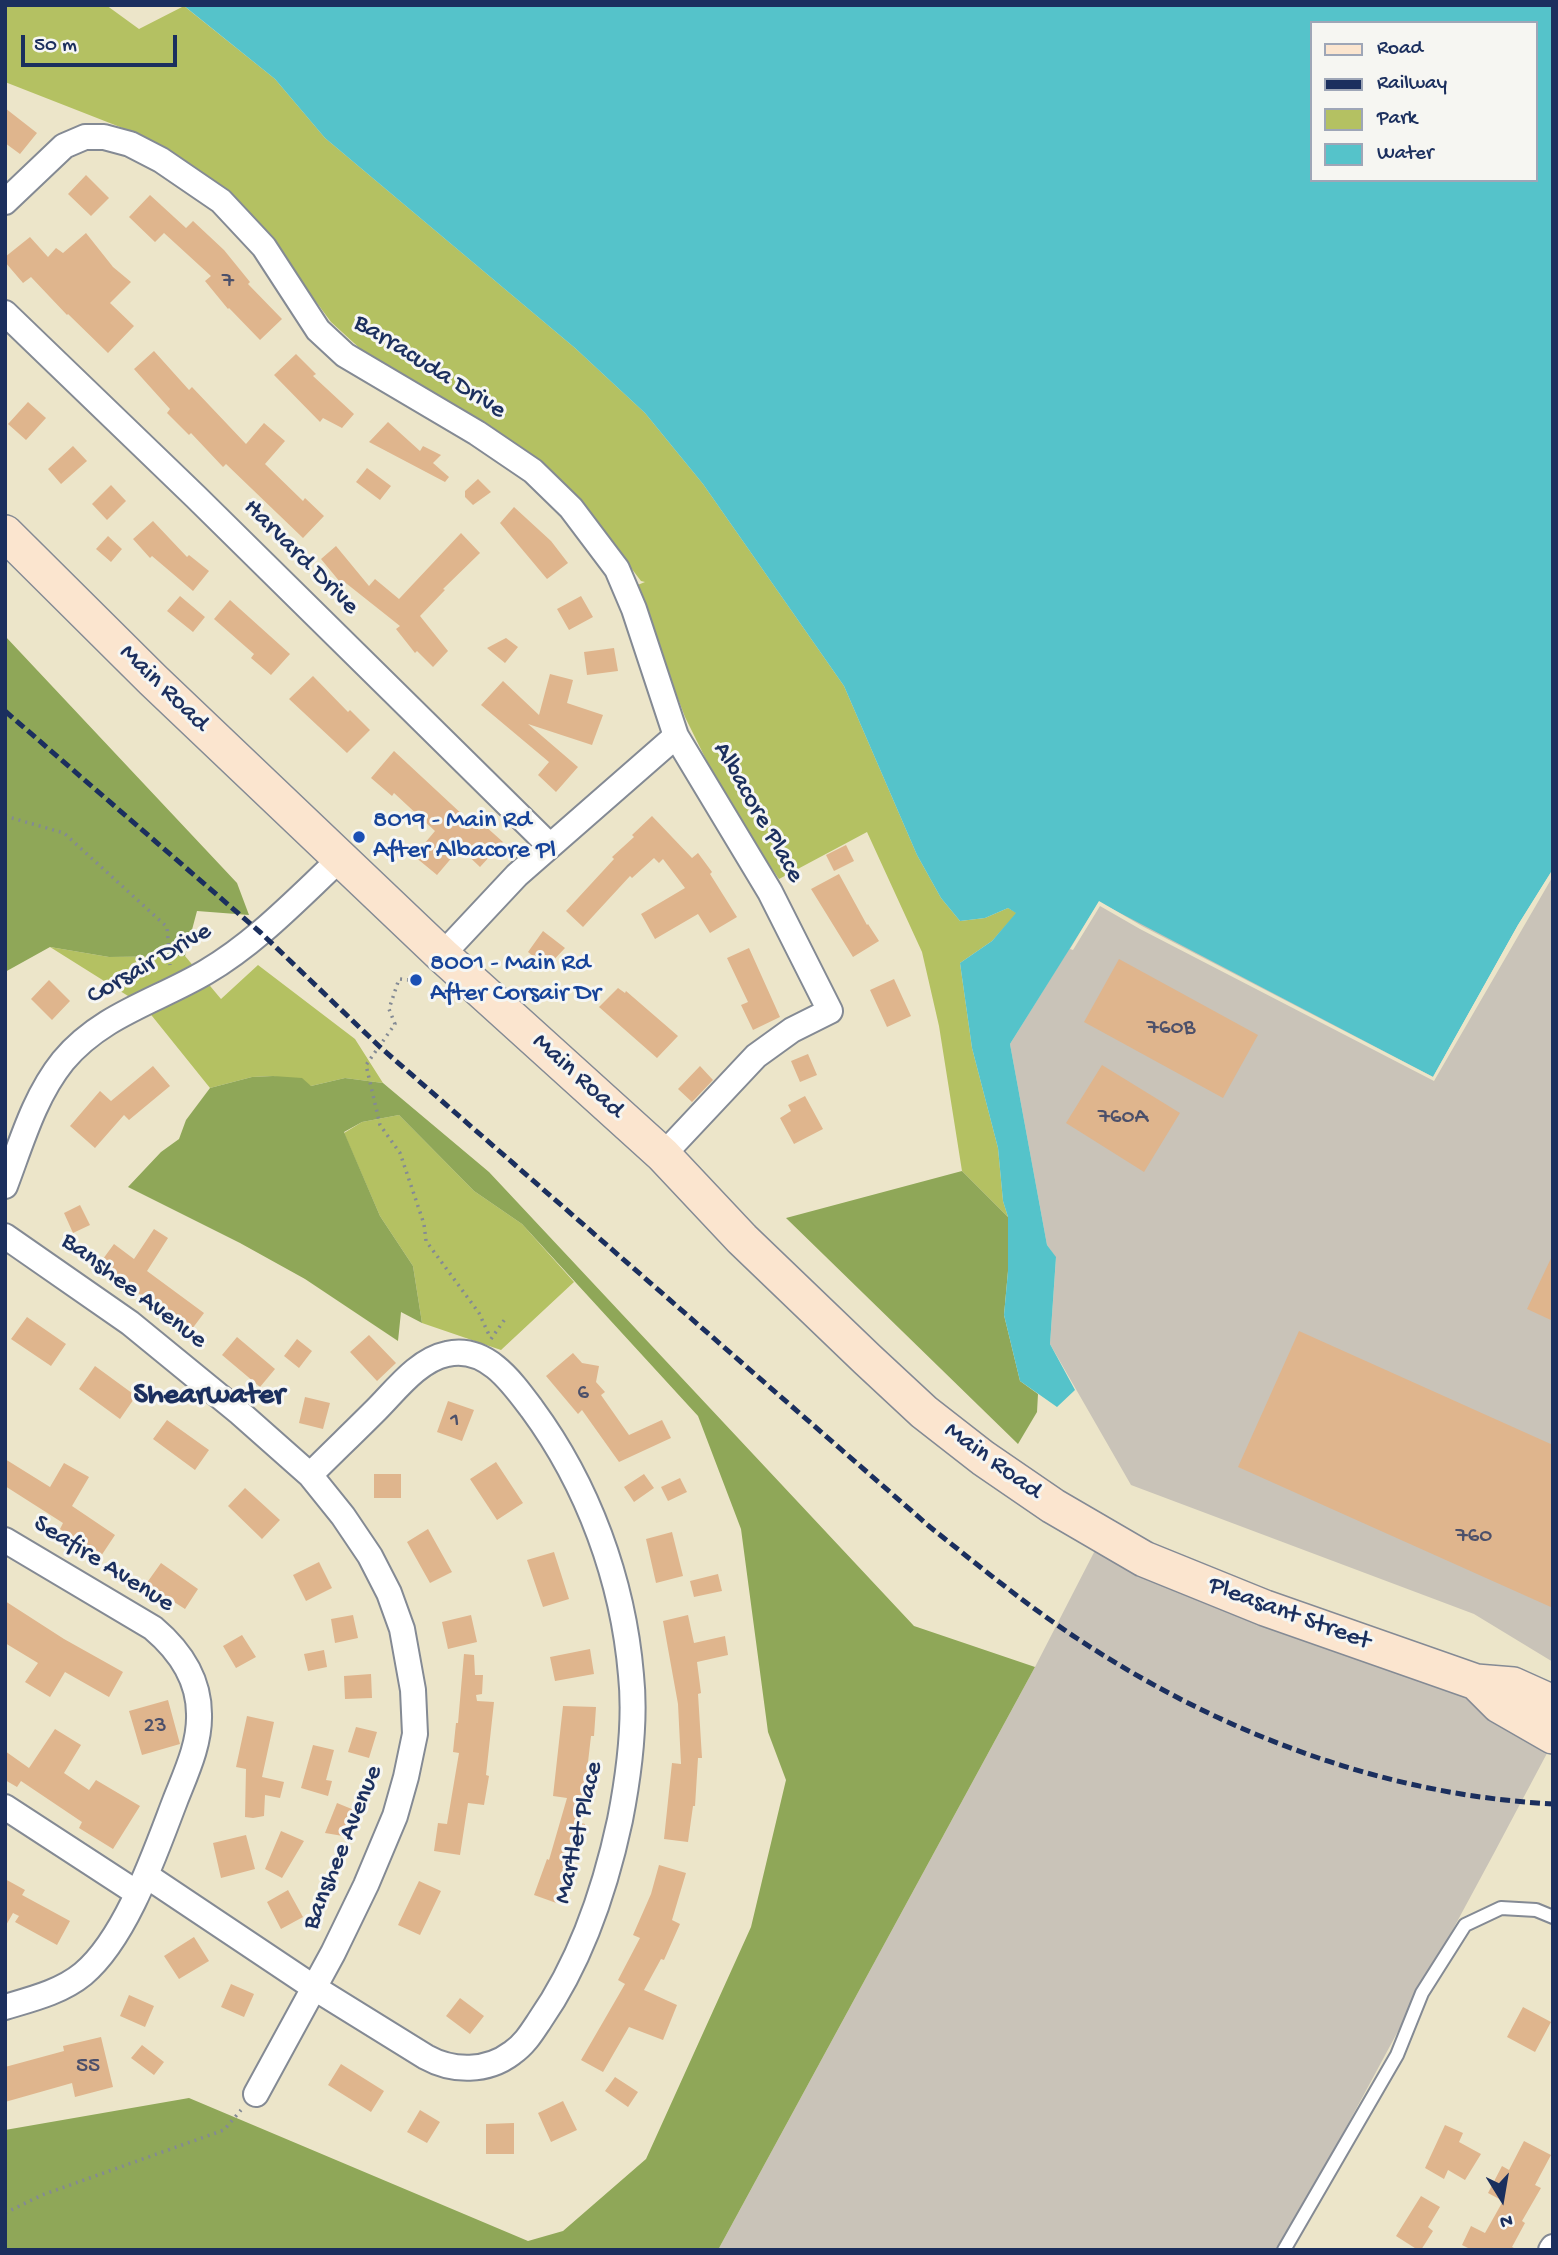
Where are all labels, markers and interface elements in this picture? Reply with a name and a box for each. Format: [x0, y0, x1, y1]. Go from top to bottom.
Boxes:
scale bar [24, 21, 180, 65]
legend [1310, 21, 1537, 182]
text: 50 m [34, 34, 77, 59]
text: Road [1377, 37, 1423, 62]
text: Railway [1377, 72, 1447, 97]
text: Park [1377, 107, 1417, 132]
text: Water [1377, 142, 1433, 167]
house number: 7 [222, 268, 234, 296]
street label: Barracuda Drive [347, 309, 511, 427]
street label: Harvard Drive [235, 493, 365, 623]
street label: Main Road [111, 638, 215, 740]
street label: Albacore Place [704, 737, 810, 889]
place label: 8019 - Main Rd After Albacore Pl [373, 806, 556, 868]
marker: 8019 - Main Rd After Albacore Pl [351, 829, 367, 845]
street label: Corsair Drive [82, 917, 218, 1013]
place label: 8001 - Main Rd After Corsair Dr [430, 949, 601, 1010]
marker: 8001 - Main Rd After Corsair Dr [408, 972, 424, 988]
house number: 760B [1147, 1015, 1195, 1043]
street label: Main Road [524, 1027, 630, 1127]
house number: 760A [1098, 1104, 1148, 1132]
street label: Banshee Avenue [54, 1227, 212, 1357]
district label: Shearwater [133, 1379, 285, 1415]
house number: 6 [577, 1380, 589, 1408]
house number: 1 [450, 1407, 460, 1435]
street label: Main Road [937, 1416, 1047, 1508]
street label: Seafire Avenue [27, 1509, 179, 1621]
house number: 760 [1456, 1523, 1492, 1551]
street label: Pleasant Street [1204, 1571, 1374, 1659]
house number: 23 [143, 1713, 167, 1741]
street label: Martlet Place [548, 1759, 612, 1907]
street label: Banshee Avenue [297, 1761, 391, 1935]
house number: 55 [76, 2053, 100, 2081]
north arrow [1467, 2164, 1537, 2234]
text: N [1498, 2208, 1514, 2233]

